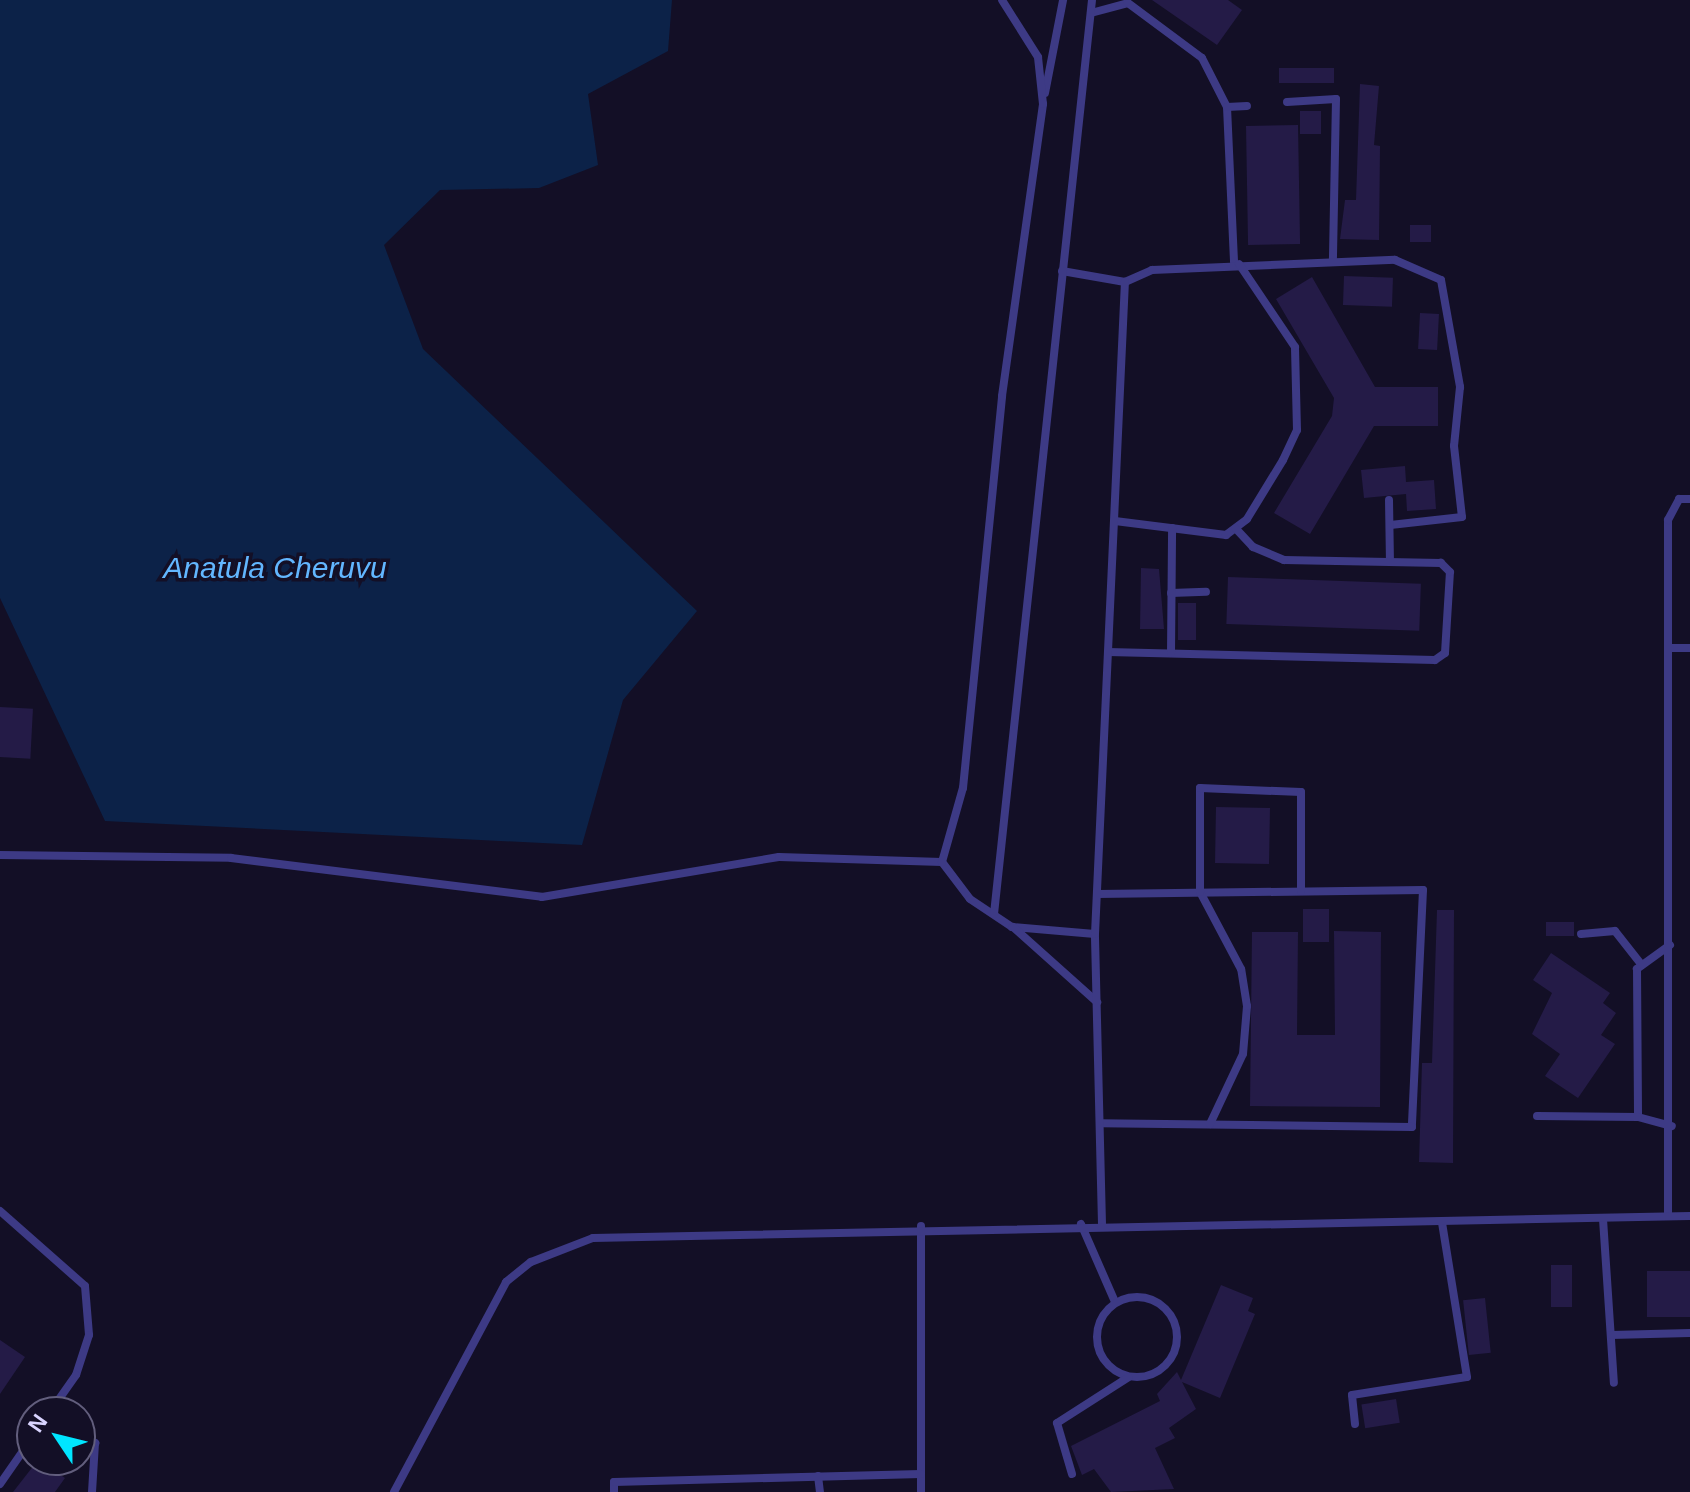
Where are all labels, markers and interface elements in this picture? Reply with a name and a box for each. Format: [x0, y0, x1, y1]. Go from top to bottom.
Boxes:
water label: Anatula Cheruvu [163, 550, 387, 586]
north arrow [16, 1396, 96, 1476]
text: N [23, 1409, 52, 1437]

